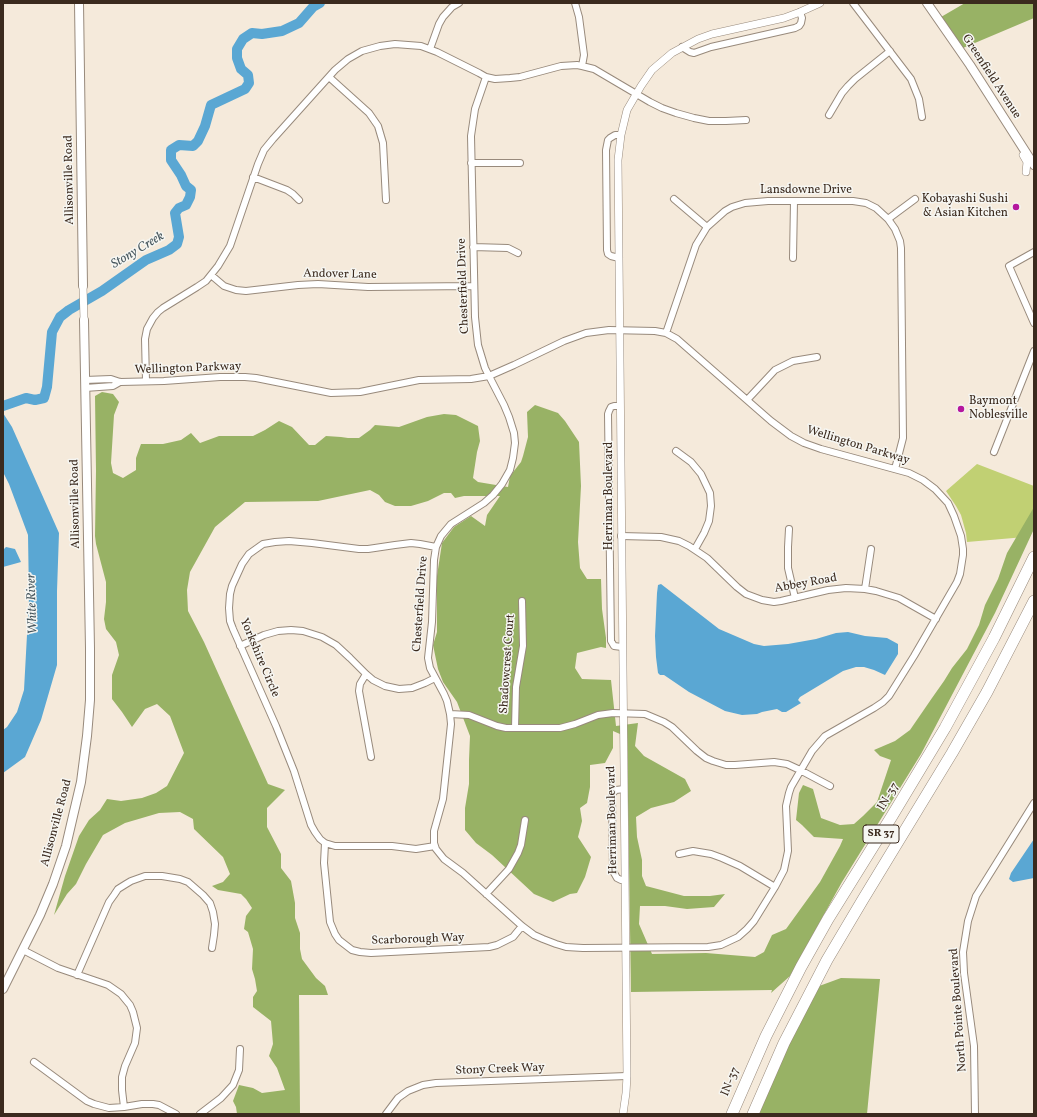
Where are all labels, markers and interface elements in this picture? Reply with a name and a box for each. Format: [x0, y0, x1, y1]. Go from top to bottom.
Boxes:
street label: Greenfield Avenue [958, 32, 1024, 122]
street label: Allisonville Road [62, 135, 78, 225]
street label: Lansdowne Drive [760, 184, 852, 198]
place label: Kobayashi Sushi & Asian Kitchen [922, 193, 1008, 221]
marker: Kobayashi Sushi & Asian Kitchen [1011, 202, 1021, 212]
water label: Stony Creek [109, 229, 167, 273]
street label: Chesterfield Drive [455, 238, 473, 334]
street label: Andover Lane [303, 267, 377, 283]
street label: Wellington Parkway [134, 360, 242, 378]
place label: Baymont Noblesville [969, 395, 1028, 423]
marker: Baymont Noblesville [956, 404, 966, 414]
street label: Wellington Parkway [805, 424, 911, 468]
street label: Herriman Boulevard [603, 442, 617, 550]
street label: Allisonville Road [68, 459, 84, 549]
street label: Chesterfield Drive [410, 556, 432, 652]
street label: Abbey Road [774, 571, 838, 597]
water label: White River [24, 573, 42, 635]
street label: Shadowcrest Court [497, 614, 519, 714]
street label: Yorkshire Circle [236, 616, 282, 700]
street label: Herriman Boulevard [605, 766, 621, 874]
street label: Allisonville Road [38, 778, 76, 868]
street label: IN-37 [875, 780, 903, 814]
road number: SR 37 [863, 825, 899, 843]
street label: Scarborough Way [371, 931, 465, 949]
street label: North Pointe Boulevard [947, 948, 971, 1072]
street label: Stony Creek Way [455, 1061, 545, 1079]
street label: IN-37 [718, 1065, 744, 1099]

